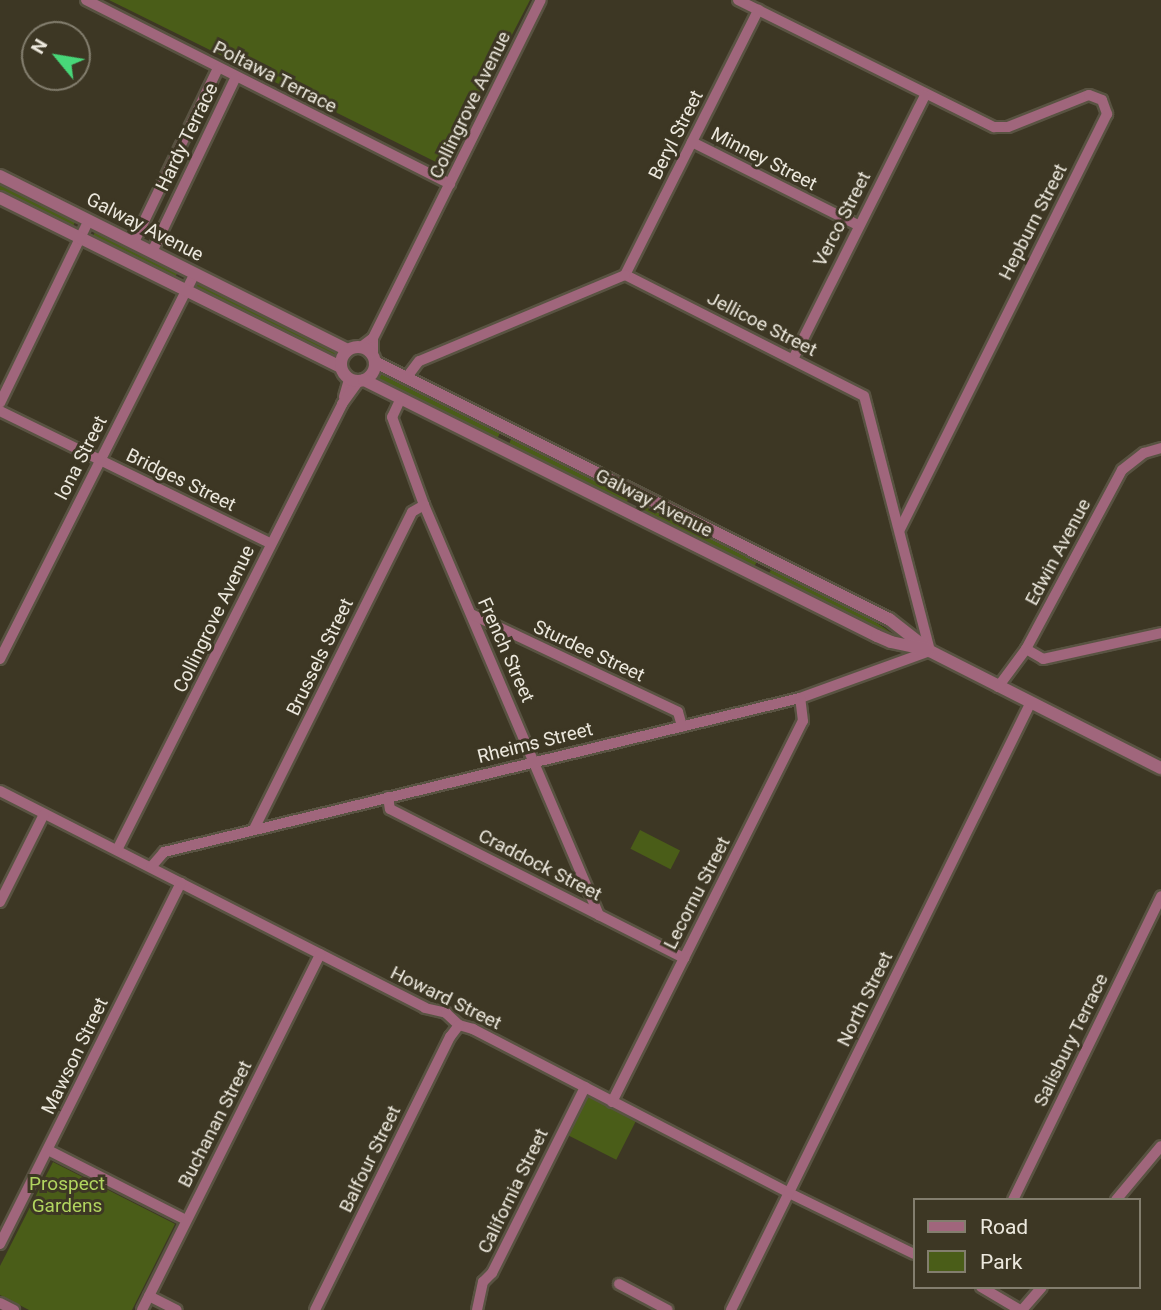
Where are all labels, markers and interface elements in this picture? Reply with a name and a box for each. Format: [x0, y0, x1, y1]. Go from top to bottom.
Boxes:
north arrow [21, 21, 91, 91]
street label: Collingrove Avenue [424, 28, 516, 182]
text: N [26, 35, 52, 58]
street label: Poltawa Terrace [209, 36, 341, 118]
street label: Hardy Terrace [151, 79, 223, 195]
street label: Beryl Street [644, 87, 708, 183]
street label: Minney Street [707, 123, 821, 195]
street label: Hepburn Street [994, 160, 1072, 284]
street label: Verco Street [808, 168, 876, 270]
street label: Galway Avenue [83, 188, 207, 266]
street label: Jellicoe Street [703, 287, 821, 361]
street label: Iona Street [50, 412, 112, 504]
street label: Bridges Street [123, 444, 239, 516]
street label: Galway Avenue [592, 464, 716, 542]
street label: Edwin Avenue [1020, 495, 1096, 609]
street label: Collingrove Avenue [168, 542, 260, 696]
street label: French Street [473, 594, 539, 706]
street label: Brussels Street [282, 595, 358, 719]
street label: Sturdee Street [530, 615, 648, 687]
street label: Rheims Street [475, 718, 595, 768]
street label: Craddock Street [474, 824, 606, 906]
street label: Lecornu Street [659, 833, 735, 953]
street label: North Street [832, 948, 898, 1050]
street label: Howard Street [387, 961, 505, 1035]
street label: Salisbury Terrace [1029, 970, 1113, 1110]
street label: Mawson Street [37, 994, 113, 1118]
street label: Buchanan Street [173, 1057, 257, 1191]
street label: Balfour Street [334, 1102, 406, 1216]
street label: California Street [473, 1125, 553, 1257]
park label: Prospect Gardens [29, 1173, 105, 1217]
legend [912, 1198, 1140, 1289]
text: Road [980, 1215, 1028, 1239]
text: Park [980, 1250, 1022, 1274]

